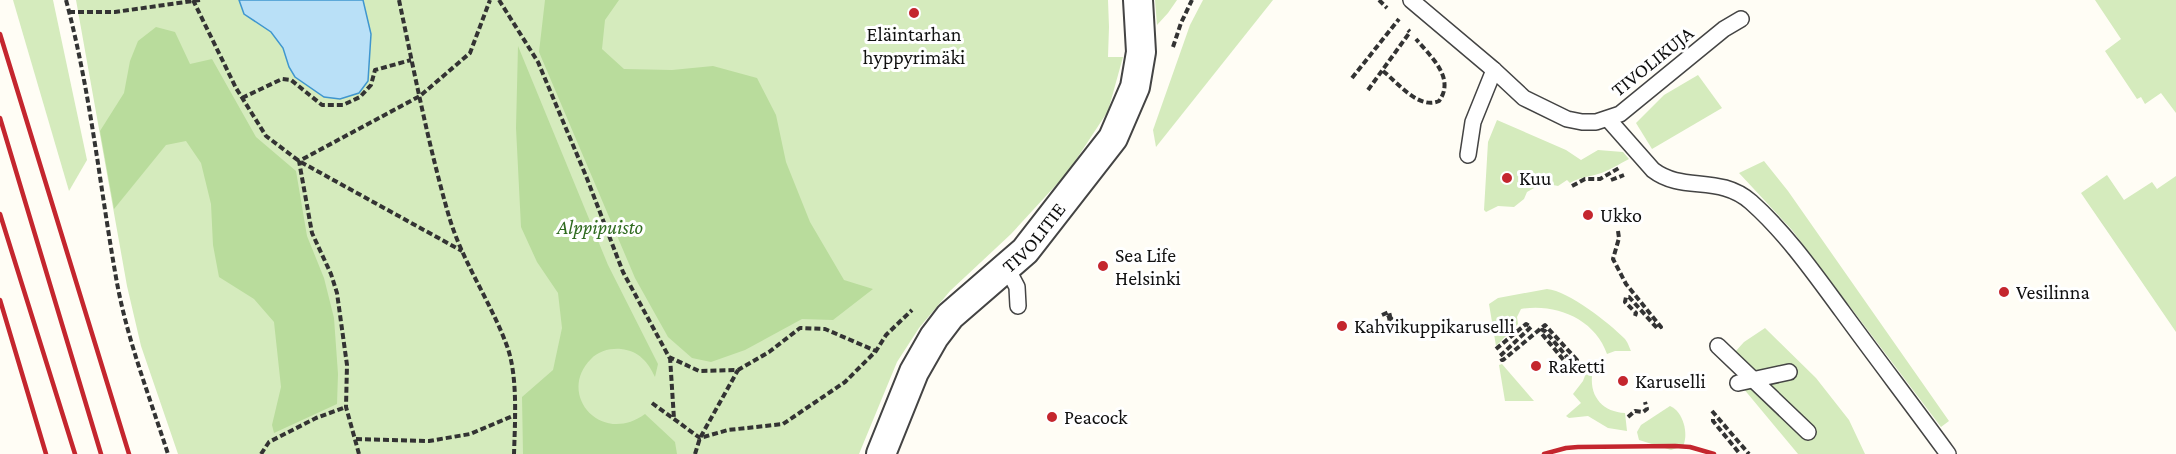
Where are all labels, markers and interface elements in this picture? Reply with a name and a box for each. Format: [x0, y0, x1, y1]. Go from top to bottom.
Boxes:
marker: Eläintarhan hyppyrimäki [907, 6, 921, 20]
street label: TIVOLIKUJA [1607, 21, 1698, 101]
place label: Eläintarhan hyppyrimäki [863, 23, 965, 69]
place label: Kuu [1519, 167, 1552, 189]
marker: Kuu [1500, 171, 1514, 185]
street label: TIVOLITIE [997, 198, 1070, 277]
place label: Ukko [1600, 204, 1642, 226]
marker: Ukko [1581, 208, 1595, 222]
park label: Alppipuisto [556, 216, 643, 239]
place label: Sea Life Helsinki [1115, 244, 1181, 289]
marker: Sea Life Helsinki [1096, 259, 1110, 273]
place label: Vesilinna [2016, 281, 2090, 303]
marker: Vesilinna [1997, 285, 2011, 299]
place label: Kahvikuppikaruselli [1354, 315, 1515, 338]
marker: Kahvikuppikaruselli [1335, 319, 1349, 333]
place label: Raketti [1548, 355, 1605, 377]
marker: Raketti [1529, 359, 1543, 373]
place label: Karuselli [1635, 370, 1706, 392]
marker: Karuselli [1616, 374, 1630, 388]
place label: Peacock [1064, 406, 1128, 428]
marker: Peacock [1045, 410, 1059, 424]

